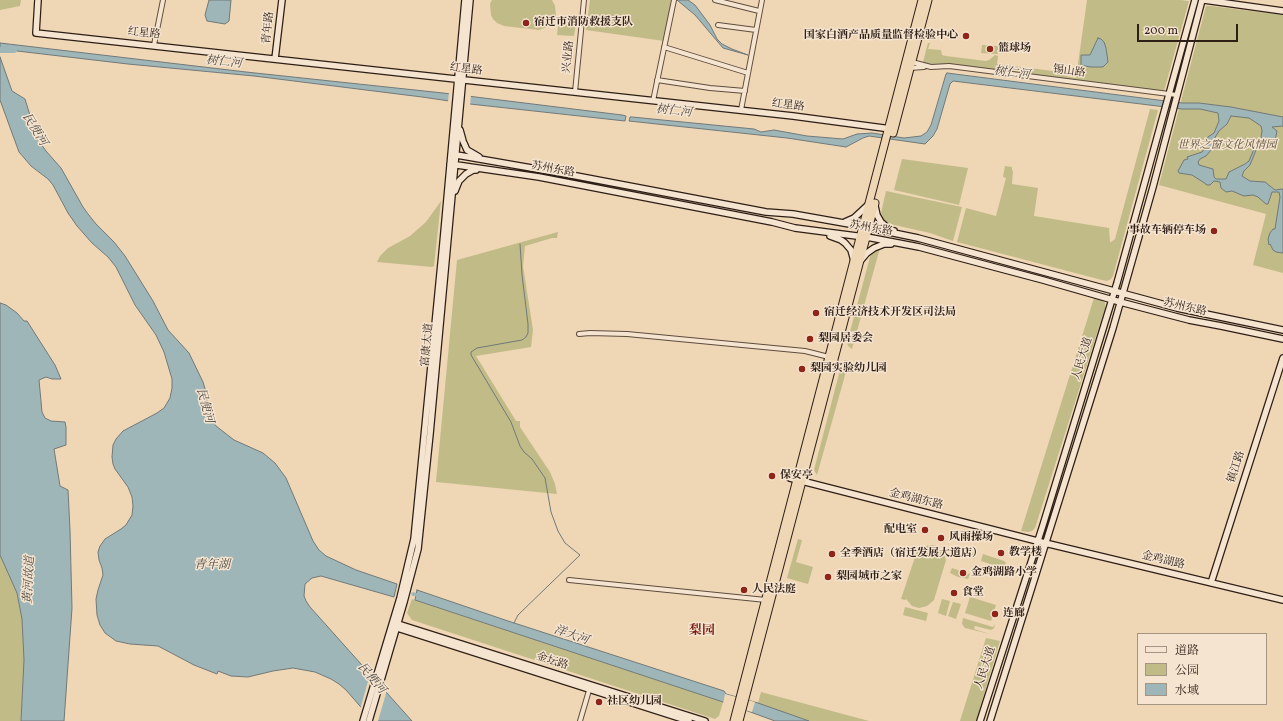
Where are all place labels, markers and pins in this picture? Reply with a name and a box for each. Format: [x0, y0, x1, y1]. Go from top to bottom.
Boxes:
place label: 宿迁市消防救援支队 [534, 16, 633, 30]
marker: 宿迁市消防救援支队 [521, 18, 531, 28]
place label: 国家白酒产品质量监督检验中心 [804, 29, 958, 43]
marker: 国家白酒产品质量监督检验中心 [961, 31, 971, 41]
place label: 篮球场 [998, 42, 1031, 56]
marker: 篮球场 [985, 44, 995, 54]
place label: 事故车辆停车场 [1129, 224, 1206, 238]
marker: 事故车辆停车场 [1209, 226, 1219, 236]
place label: 宿迁经济技术开发区司法局 [824, 306, 956, 320]
marker: 宿迁经济技术开发区司法局 [811, 308, 821, 318]
place label: 梨园居委会 [818, 332, 873, 346]
marker: 梨园居委会 [805, 334, 815, 344]
place label: 梨园实验幼儿园 [810, 362, 887, 376]
marker: 梨园实验幼儿园 [797, 364, 807, 374]
place label: 保安亭 [780, 469, 813, 483]
marker: 保安亭 [767, 471, 777, 481]
place label: 配电室 [884, 523, 917, 537]
marker: 配电室 [920, 525, 930, 535]
place label: 风雨操场 [949, 531, 993, 545]
marker: 风雨操场 [936, 533, 946, 543]
place label: 教学楼 [1009, 546, 1042, 560]
place label: 全季酒店（宿迁发展大道店） [840, 547, 983, 561]
marker: 教学楼 [996, 548, 1006, 558]
marker: 全季酒店（宿迁发展大道店） [827, 549, 837, 559]
place label: 金鸡湖路小学 [971, 566, 1037, 580]
marker: 金鸡湖路小学 [958, 568, 968, 578]
place label: 梨园城市之家 [836, 570, 902, 584]
marker: 梨园城市之家 [823, 572, 833, 582]
place label: 人民法庭 [752, 583, 796, 597]
marker: 人民法庭 [739, 585, 749, 595]
place label: 食堂 [962, 586, 984, 600]
marker: 食堂 [949, 588, 959, 598]
place label: 连廊 [1003, 607, 1025, 621]
marker: 连廊 [990, 609, 1000, 619]
place label: 社区幼儿园 [607, 695, 662, 709]
marker: 社区幼儿园 [594, 697, 604, 707]

